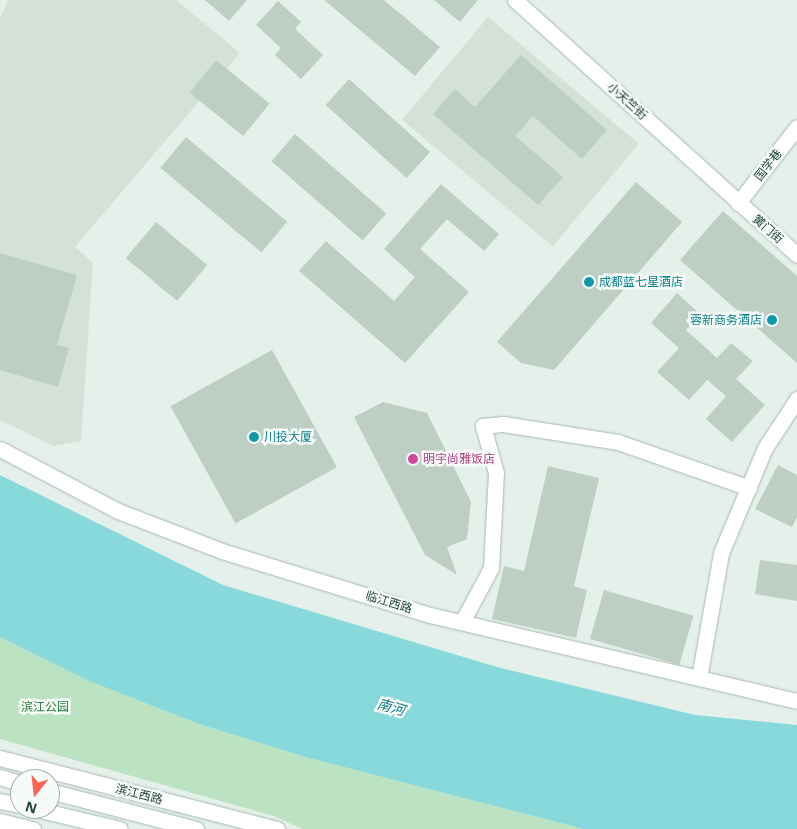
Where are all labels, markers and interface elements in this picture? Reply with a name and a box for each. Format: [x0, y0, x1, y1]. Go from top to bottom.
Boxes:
street label: 小天竺街 [604, 80, 650, 122]
street label: 国学巷 [751, 146, 785, 184]
street label: 黉门街 [750, 212, 786, 246]
place label: 成都蓝七星酒店 [599, 275, 683, 289]
marker: 成都蓝七星酒店 [583, 276, 595, 288]
place label: 蓉新商务酒店 [690, 313, 762, 327]
marker: 蓉新商务酒店 [766, 314, 778, 326]
place label: 川投大厦 [264, 430, 312, 444]
marker: 川投大厦 [248, 431, 260, 443]
place label: 明宇尚雅饭店 [423, 452, 495, 466]
marker: 明宇尚雅饭店 [407, 453, 419, 465]
street label: 临江西路 [364, 588, 414, 616]
water label: 南河 [375, 695, 407, 719]
park label: 滨江公园 [21, 700, 69, 714]
north arrow [10, 769, 60, 819]
street label: 滨江西路 [114, 781, 164, 807]
text: N [23, 797, 39, 819]

